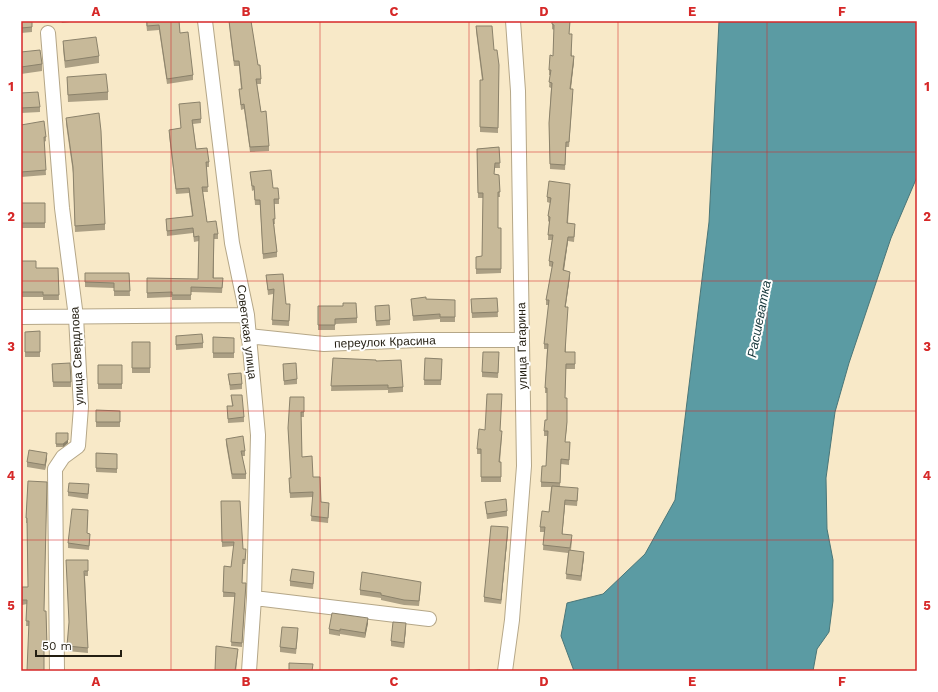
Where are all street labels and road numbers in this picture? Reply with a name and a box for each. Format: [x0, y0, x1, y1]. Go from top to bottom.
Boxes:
street label: Советская улица [234, 284, 260, 380]
street label: улица Гагарина [514, 302, 530, 390]
street label: улица Свердлова [67, 306, 87, 406]
street label: переулок Красина [334, 333, 436, 351]

